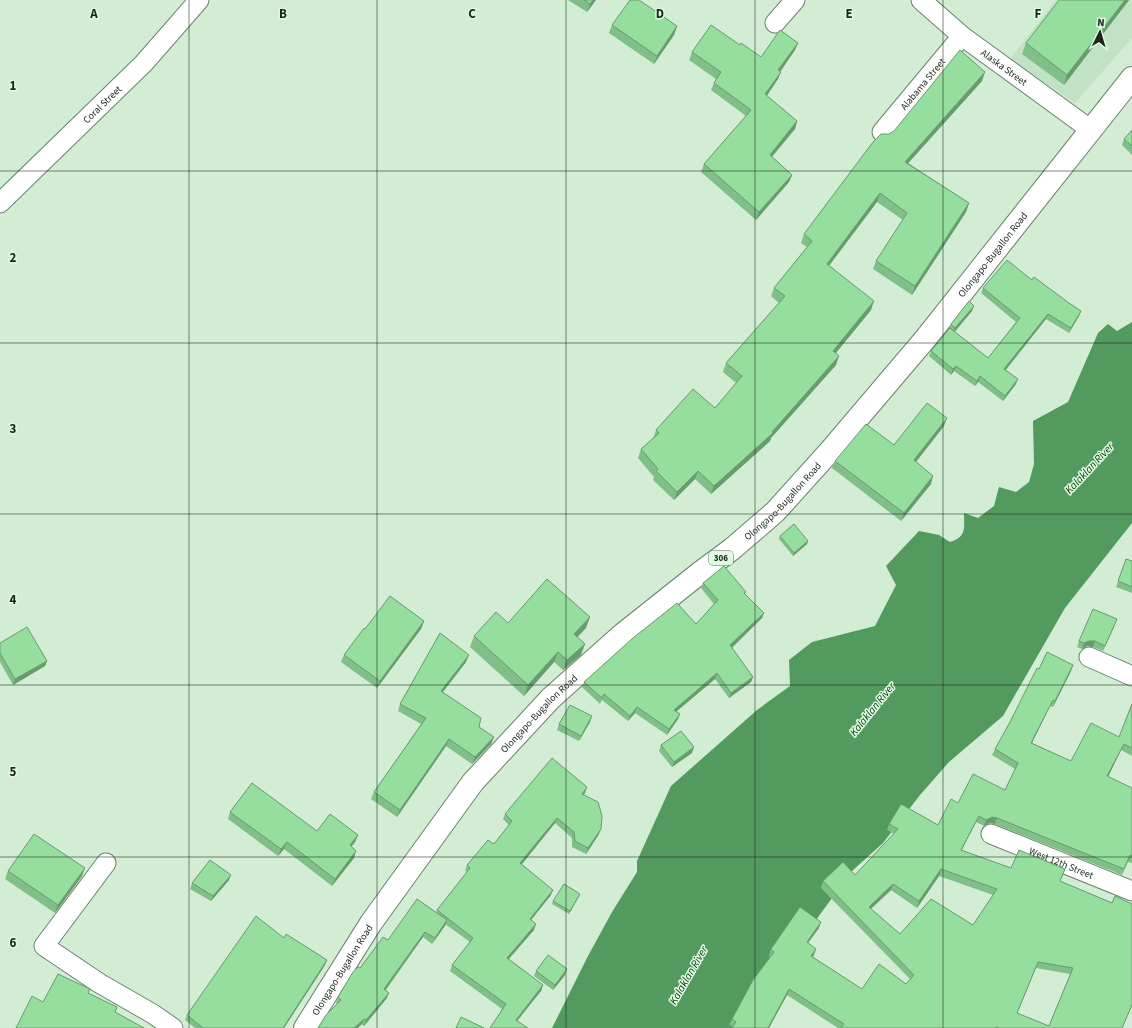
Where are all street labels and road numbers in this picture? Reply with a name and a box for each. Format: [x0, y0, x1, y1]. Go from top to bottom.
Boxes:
street label: Alaska Street [978, 46, 1030, 90]
street label: Alabama Street [897, 55, 949, 113]
street label: Coral Street [80, 82, 125, 127]
street label: Olongapo-Bugallon Road [955, 210, 1031, 301]
street label: Olongapo-Bugallon Road [741, 459, 825, 544]
road number: 306 [709, 551, 733, 565]
street label: Olongapo-Bugallon Road [497, 672, 581, 756]
street label: West 12th Street [1027, 844, 1096, 883]
street label: Olongapo-Bugallon Road [309, 922, 376, 1018]

